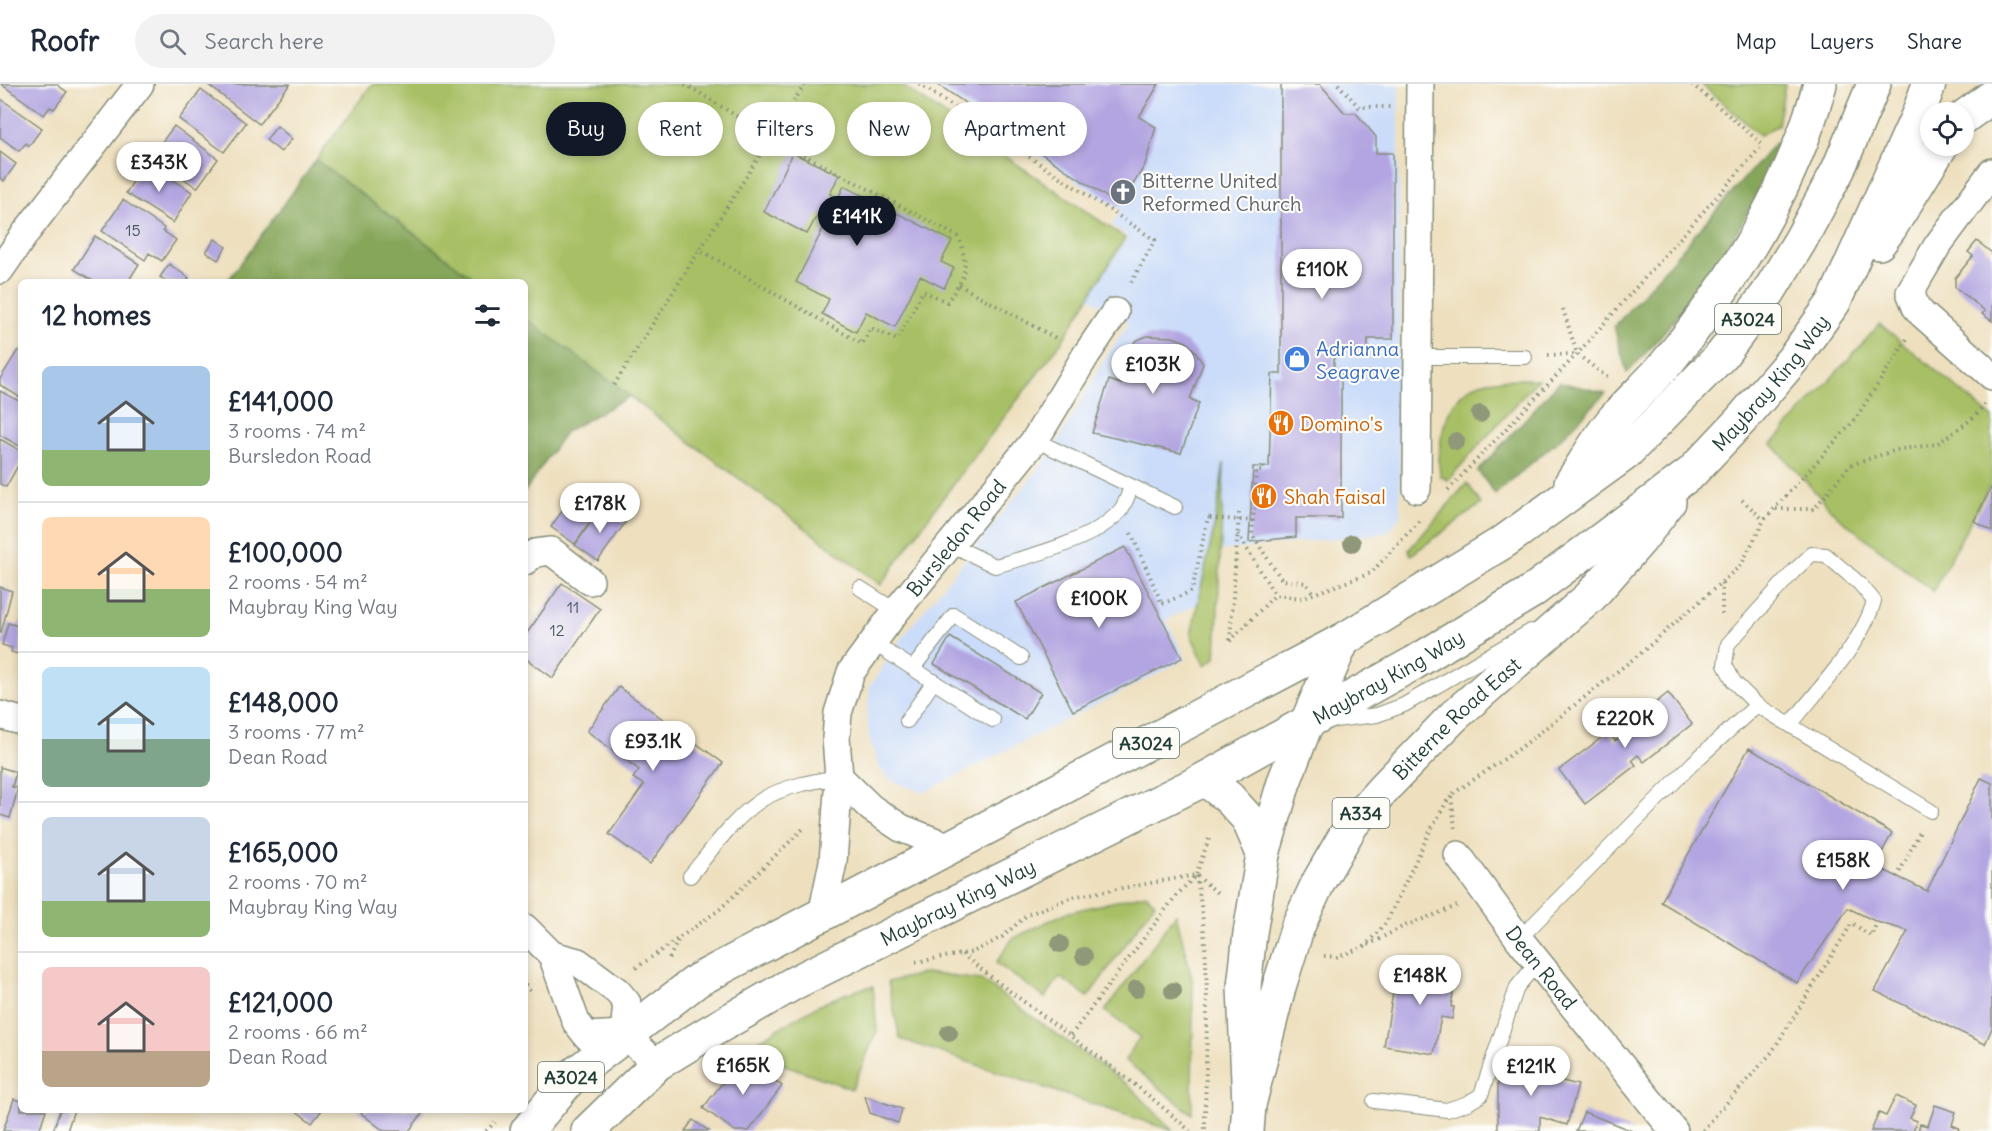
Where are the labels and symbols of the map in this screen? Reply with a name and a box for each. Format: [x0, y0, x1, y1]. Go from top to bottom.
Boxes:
pin: £343K [117, 142, 201, 193]
place label: Bitterne United Reformed Church [1142, 168, 1302, 216]
church icon: Bitterne United Reformed Church [1108, 177, 1138, 207]
pin: £141K [815, 196, 899, 247]
house number: 15 [125, 220, 141, 240]
pin: £110K [1280, 249, 1364, 300]
road number: A3024 [1715, 304, 1781, 334]
street label: Maybray King Way [1706, 309, 1834, 456]
place label: Adrianna Seagrave [1316, 336, 1400, 384]
pin: £103K [1111, 344, 1195, 395]
shop icon: Adrianna Seagrave [1282, 344, 1312, 374]
restaurant icon: Domino's [1266, 408, 1296, 438]
place label: Domino's [1300, 411, 1383, 436]
street label: Bursledon Road [901, 474, 1011, 601]
restaurant icon: Shah Faisal [1249, 481, 1279, 511]
pin: £178K [558, 483, 642, 534]
place label: Shah Faisal [1284, 484, 1386, 509]
pin: £100K [1057, 578, 1141, 629]
house number: 11 [567, 597, 579, 617]
house number: 12 [549, 620, 565, 640]
street label: Maybray King Way [1308, 623, 1468, 729]
street label: Bitterne Road East [1387, 651, 1526, 785]
pin: £220K [1583, 698, 1667, 749]
pin: £93.1K [604, 721, 702, 772]
road number: A3024 [1113, 728, 1179, 758]
road number: A334 [1332, 798, 1390, 828]
pin: £158K [1801, 840, 1885, 891]
street label: Maybray King Way [876, 853, 1039, 951]
street label: Dean Road [1501, 921, 1583, 1014]
pin: £148K [1378, 955, 1462, 1006]
pin: £165K [701, 1045, 785, 1096]
pin: £121K [1489, 1046, 1573, 1097]
road number: A3024 [538, 1062, 604, 1092]

